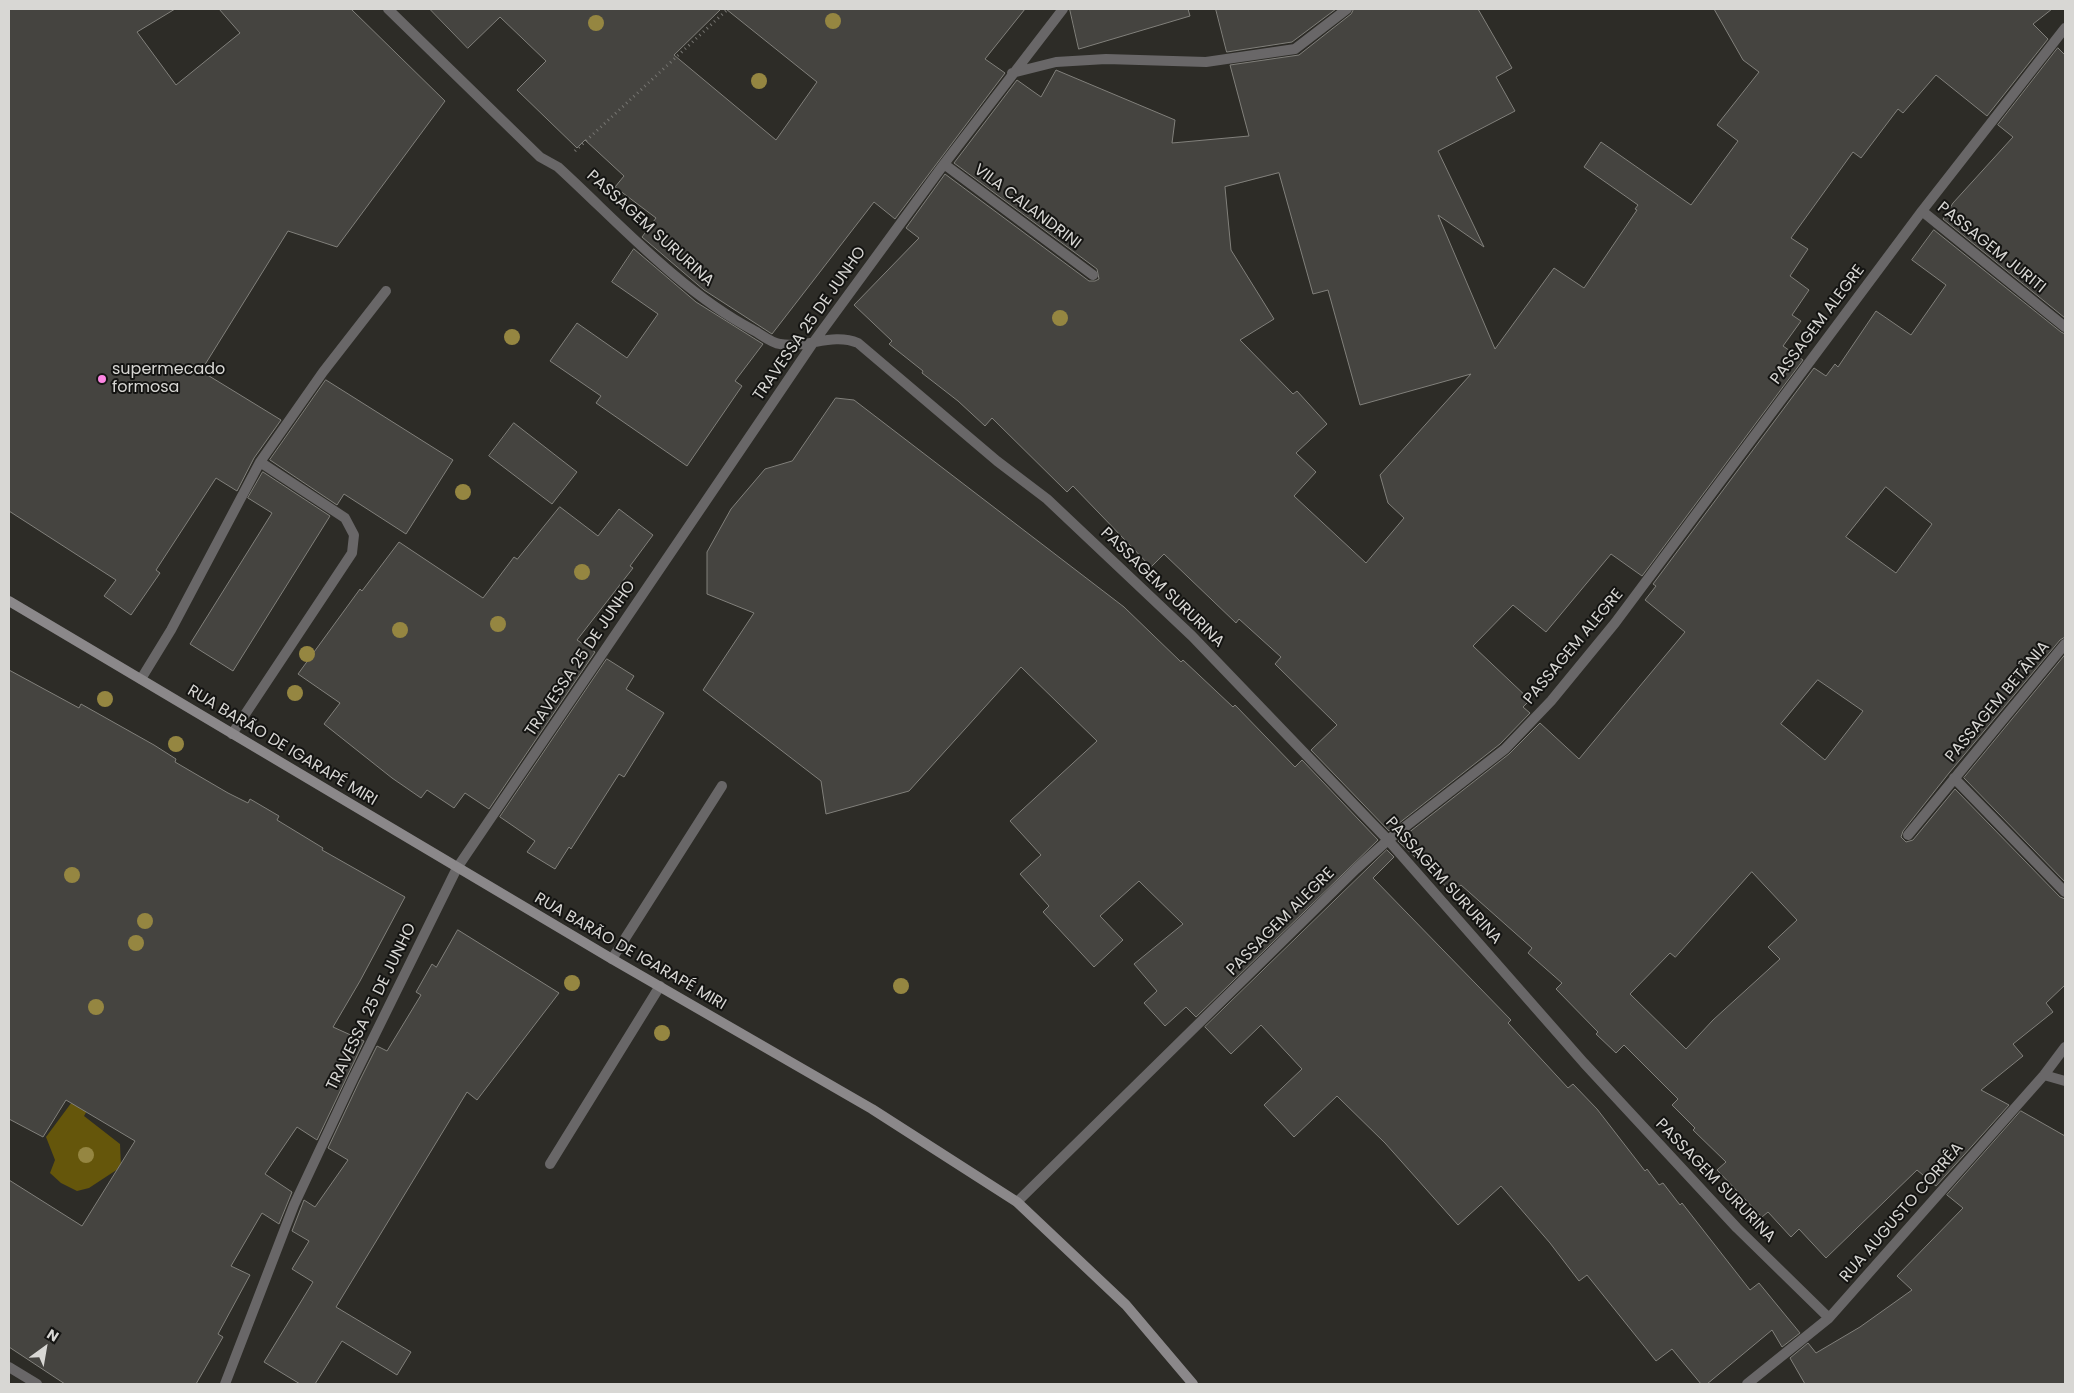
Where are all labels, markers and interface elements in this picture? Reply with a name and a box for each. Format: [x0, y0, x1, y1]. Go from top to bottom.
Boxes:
street label: VILA CALANDRINI [970, 161, 1084, 253]
street label: PASSAGEM SURURINA [582, 167, 718, 291]
street label: PASSAGEM JURITI [1933, 198, 2049, 298]
street label: TRAVESSA 25 DE JUNHO [750, 243, 870, 405]
street label: PASSAGEM ALEGRE [1767, 261, 1869, 389]
place label: supermecado formosa [112, 360, 225, 398]
marker: supermecado formosa [96, 373, 108, 385]
street label: PASSAGEM SURURINA [1096, 524, 1228, 652]
street label: TRAVESSA 25 DE JUNHO [522, 578, 640, 740]
street label: PASSAGEM ALEGRE [1520, 585, 1628, 709]
street label: PASSAGEM BETÂNIA [1942, 638, 2054, 766]
street label: RUA BARÃO DE IGARAPÉ MIRI [184, 682, 380, 810]
street label: PASSAGEM SURURINA [1381, 813, 1505, 949]
street label: PASSAGEM ALEGRE [1223, 864, 1339, 980]
street label: RUA BARÃO DE IGARAPÉ MIRI [531, 889, 729, 1015]
street label: TRAVESSA 25 DE JUNHO [323, 920, 421, 1094]
street label: PASSAGEM SURURINA [1651, 1115, 1779, 1247]
street label: RUA AUGUSTO CORRÊA [1836, 1139, 1968, 1287]
north arrow [20, 1323, 70, 1373]
text: N [43, 1324, 63, 1347]

